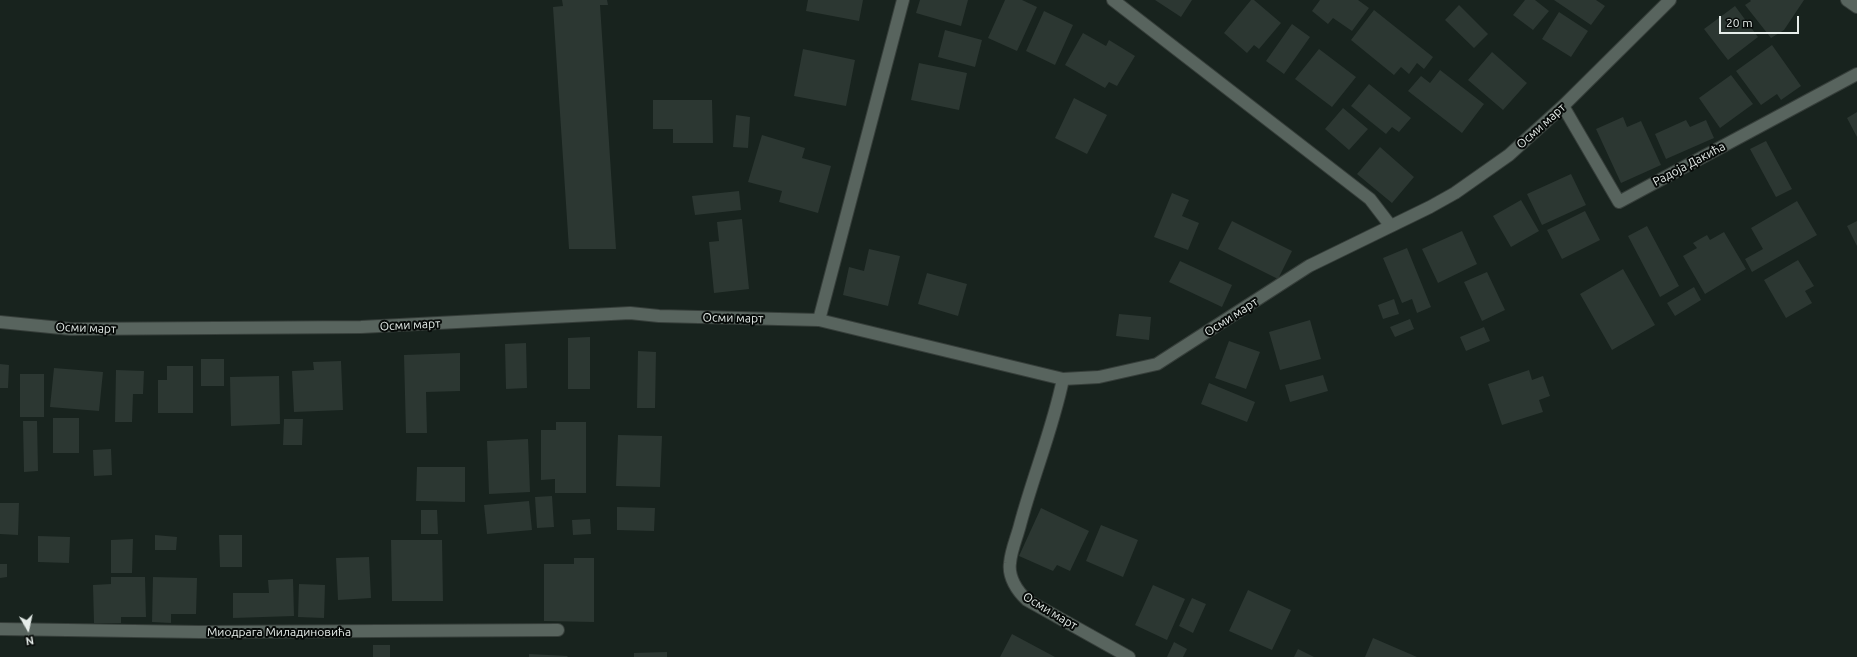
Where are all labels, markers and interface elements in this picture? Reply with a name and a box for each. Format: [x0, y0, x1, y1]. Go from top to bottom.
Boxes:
scale bar [1721, 8, 1801, 34]
text: 20 m [1726, 16, 1753, 29]
street label: Осми март [1514, 100, 1568, 152]
street label: Радоја Дакића [1650, 139, 1728, 189]
street label: Осми март [1202, 294, 1260, 340]
street label: Осми март [703, 310, 763, 326]
street label: Осми март [379, 316, 441, 334]
street label: Осми март [55, 320, 117, 336]
street label: Осми март [1020, 589, 1080, 633]
north arrow [8, 609, 48, 649]
street label: Миодрага Миладиновића [207, 625, 351, 639]
text: N [25, 634, 35, 647]

